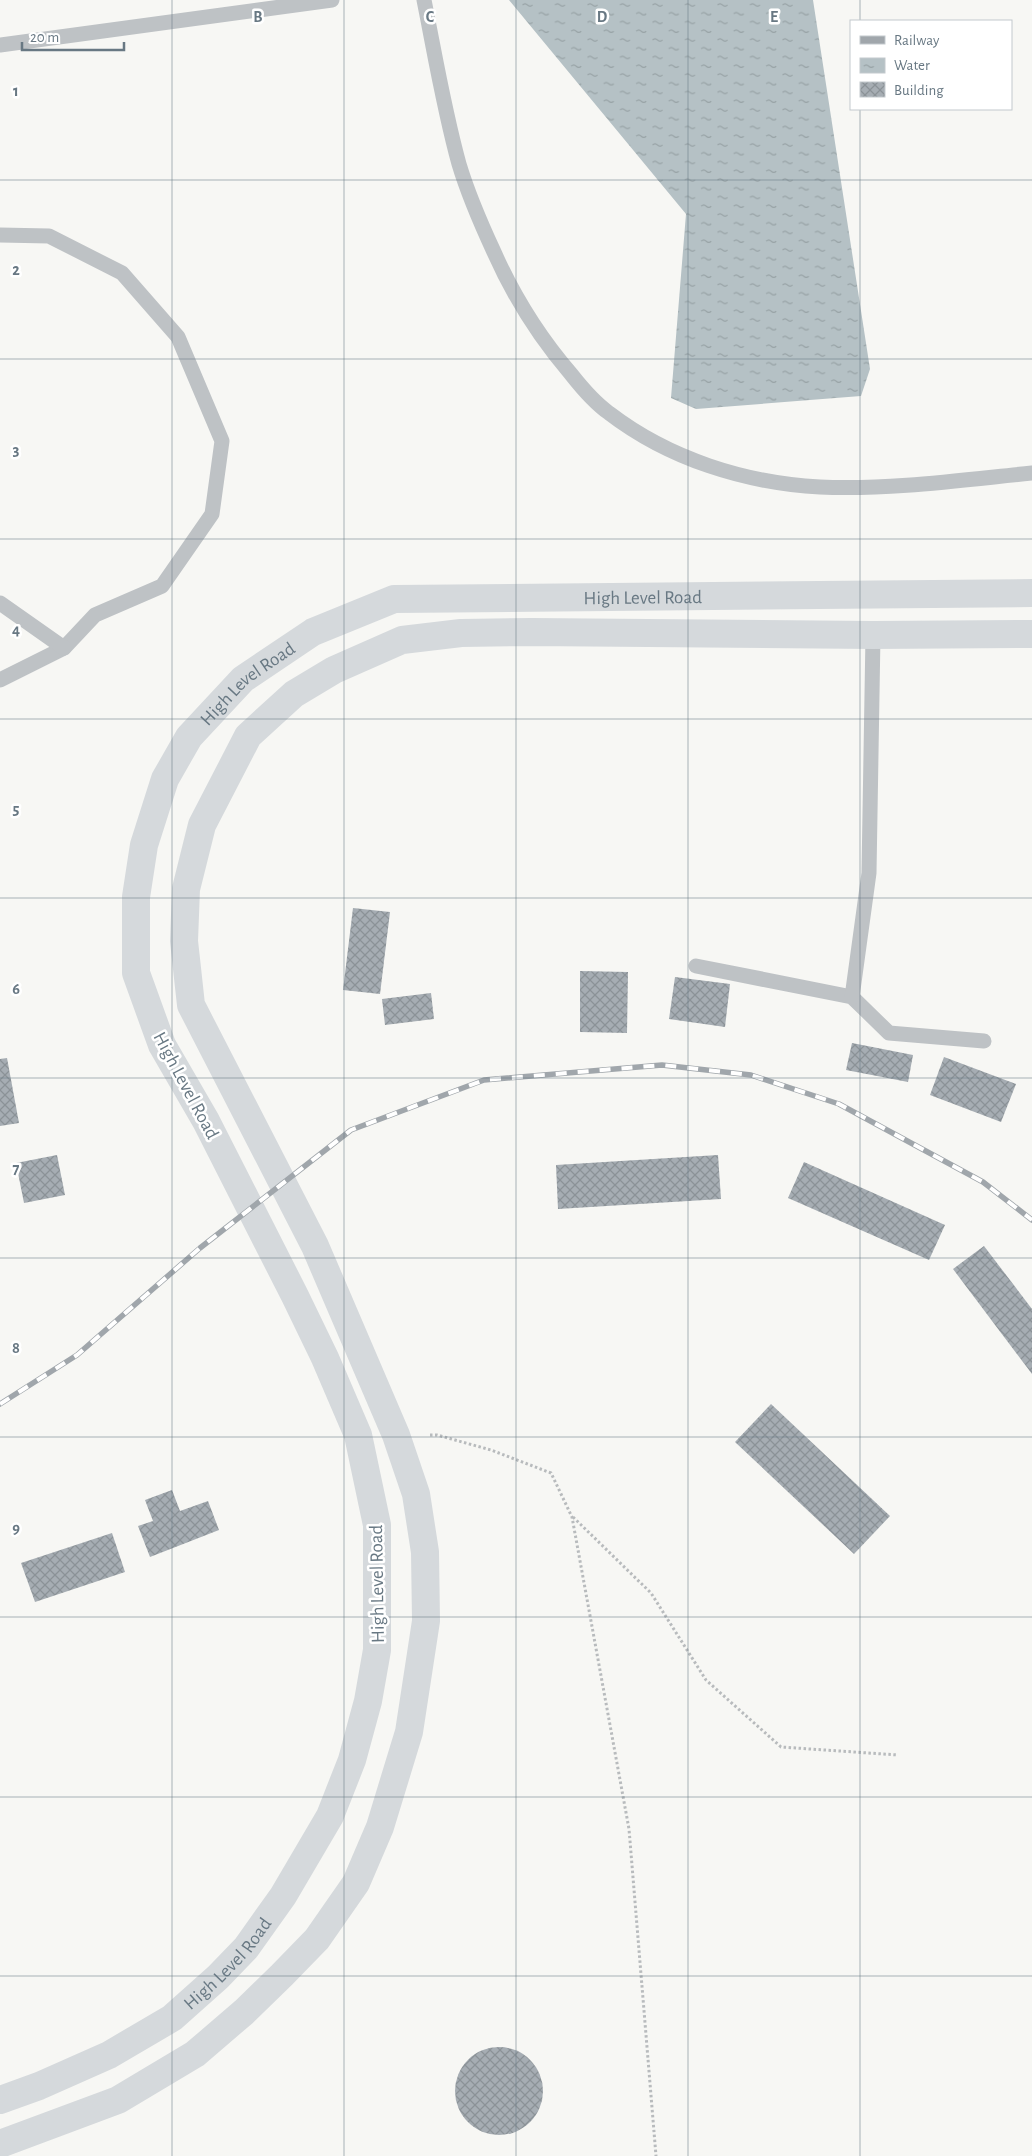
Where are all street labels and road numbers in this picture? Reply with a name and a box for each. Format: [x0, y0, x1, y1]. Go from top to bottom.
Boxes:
street label: High Level Road [583, 588, 702, 608]
street label: High Level Road [197, 639, 299, 730]
street label: High Level Road [149, 1029, 222, 1143]
street label: High Level Road [367, 1524, 388, 1643]
street label: High Level Road [181, 1914, 276, 2014]

